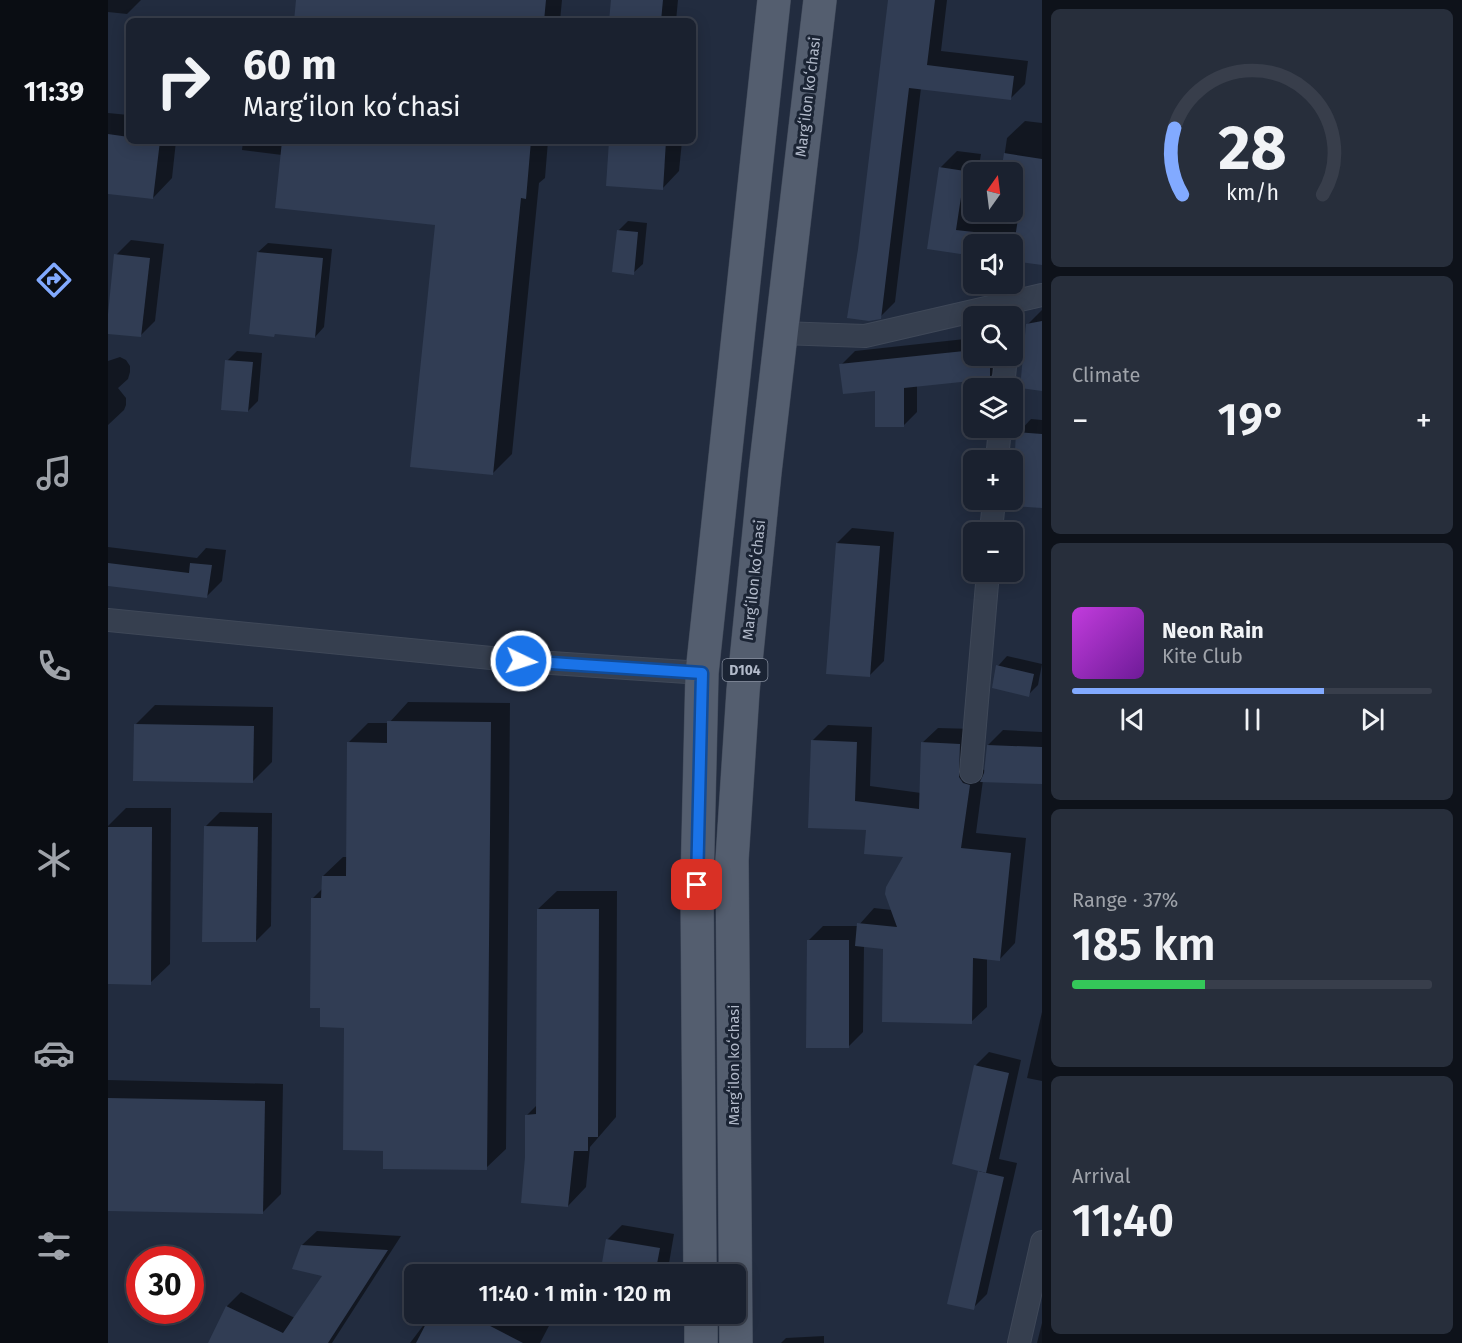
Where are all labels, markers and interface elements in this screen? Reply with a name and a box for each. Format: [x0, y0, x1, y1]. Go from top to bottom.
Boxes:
street label: Margʻilon koʻchasi [792, 36, 824, 158]
text: 60 m [243, 40, 337, 90]
icon: right [144, 42, 222, 120]
text: 11:39 [24, 76, 84, 108]
text: Margʻilon koʻchasi [243, 91, 461, 123]
text: 28 [1218, 111, 1286, 186]
north arrow [963, 162, 1023, 222]
map controls [963, 162, 1023, 582]
text: km/h [1225, 180, 1279, 206]
button: sound [963, 234, 1023, 294]
icon: directions [33, 259, 75, 301]
button: search [963, 306, 1023, 366]
text: Climate [1072, 363, 1140, 387]
button: layers [963, 378, 1023, 438]
text: 19° [1218, 393, 1286, 447]
text: − [1072, 401, 1089, 441]
text: + [1416, 401, 1432, 441]
button: + [963, 450, 1023, 510]
icon: music [33, 452, 75, 494]
street label: Margʻilon koʻchasi [739, 519, 769, 641]
button: − [963, 522, 1023, 582]
text: Neon Rain [1162, 617, 1264, 644]
position arrow [489, 629, 553, 693]
text: Kite Club [1162, 644, 1243, 668]
icon: phone [33, 645, 75, 687]
road number: D104 [722, 659, 768, 681]
icon: previous [1116, 703, 1149, 736]
icon: pause [1236, 703, 1269, 736]
icon: next [1356, 703, 1389, 736]
icon: climate [33, 839, 75, 881]
pin [671, 859, 722, 910]
icon: arrive [680, 868, 713, 901]
text: Range · 37% [1072, 888, 1178, 912]
text: 185 km [1072, 918, 1216, 972]
street label: Margʻilon koʻchasi [725, 1005, 743, 1125]
icon: car [33, 1032, 75, 1074]
text: Arrival [1072, 1164, 1131, 1188]
text: 11:40 [1072, 1194, 1174, 1248]
icon: filters [33, 1225, 75, 1267]
speed limit sign: 30 [126, 1246, 204, 1324]
text: 11:40 · 1 min · 120 m [479, 1280, 671, 1307]

